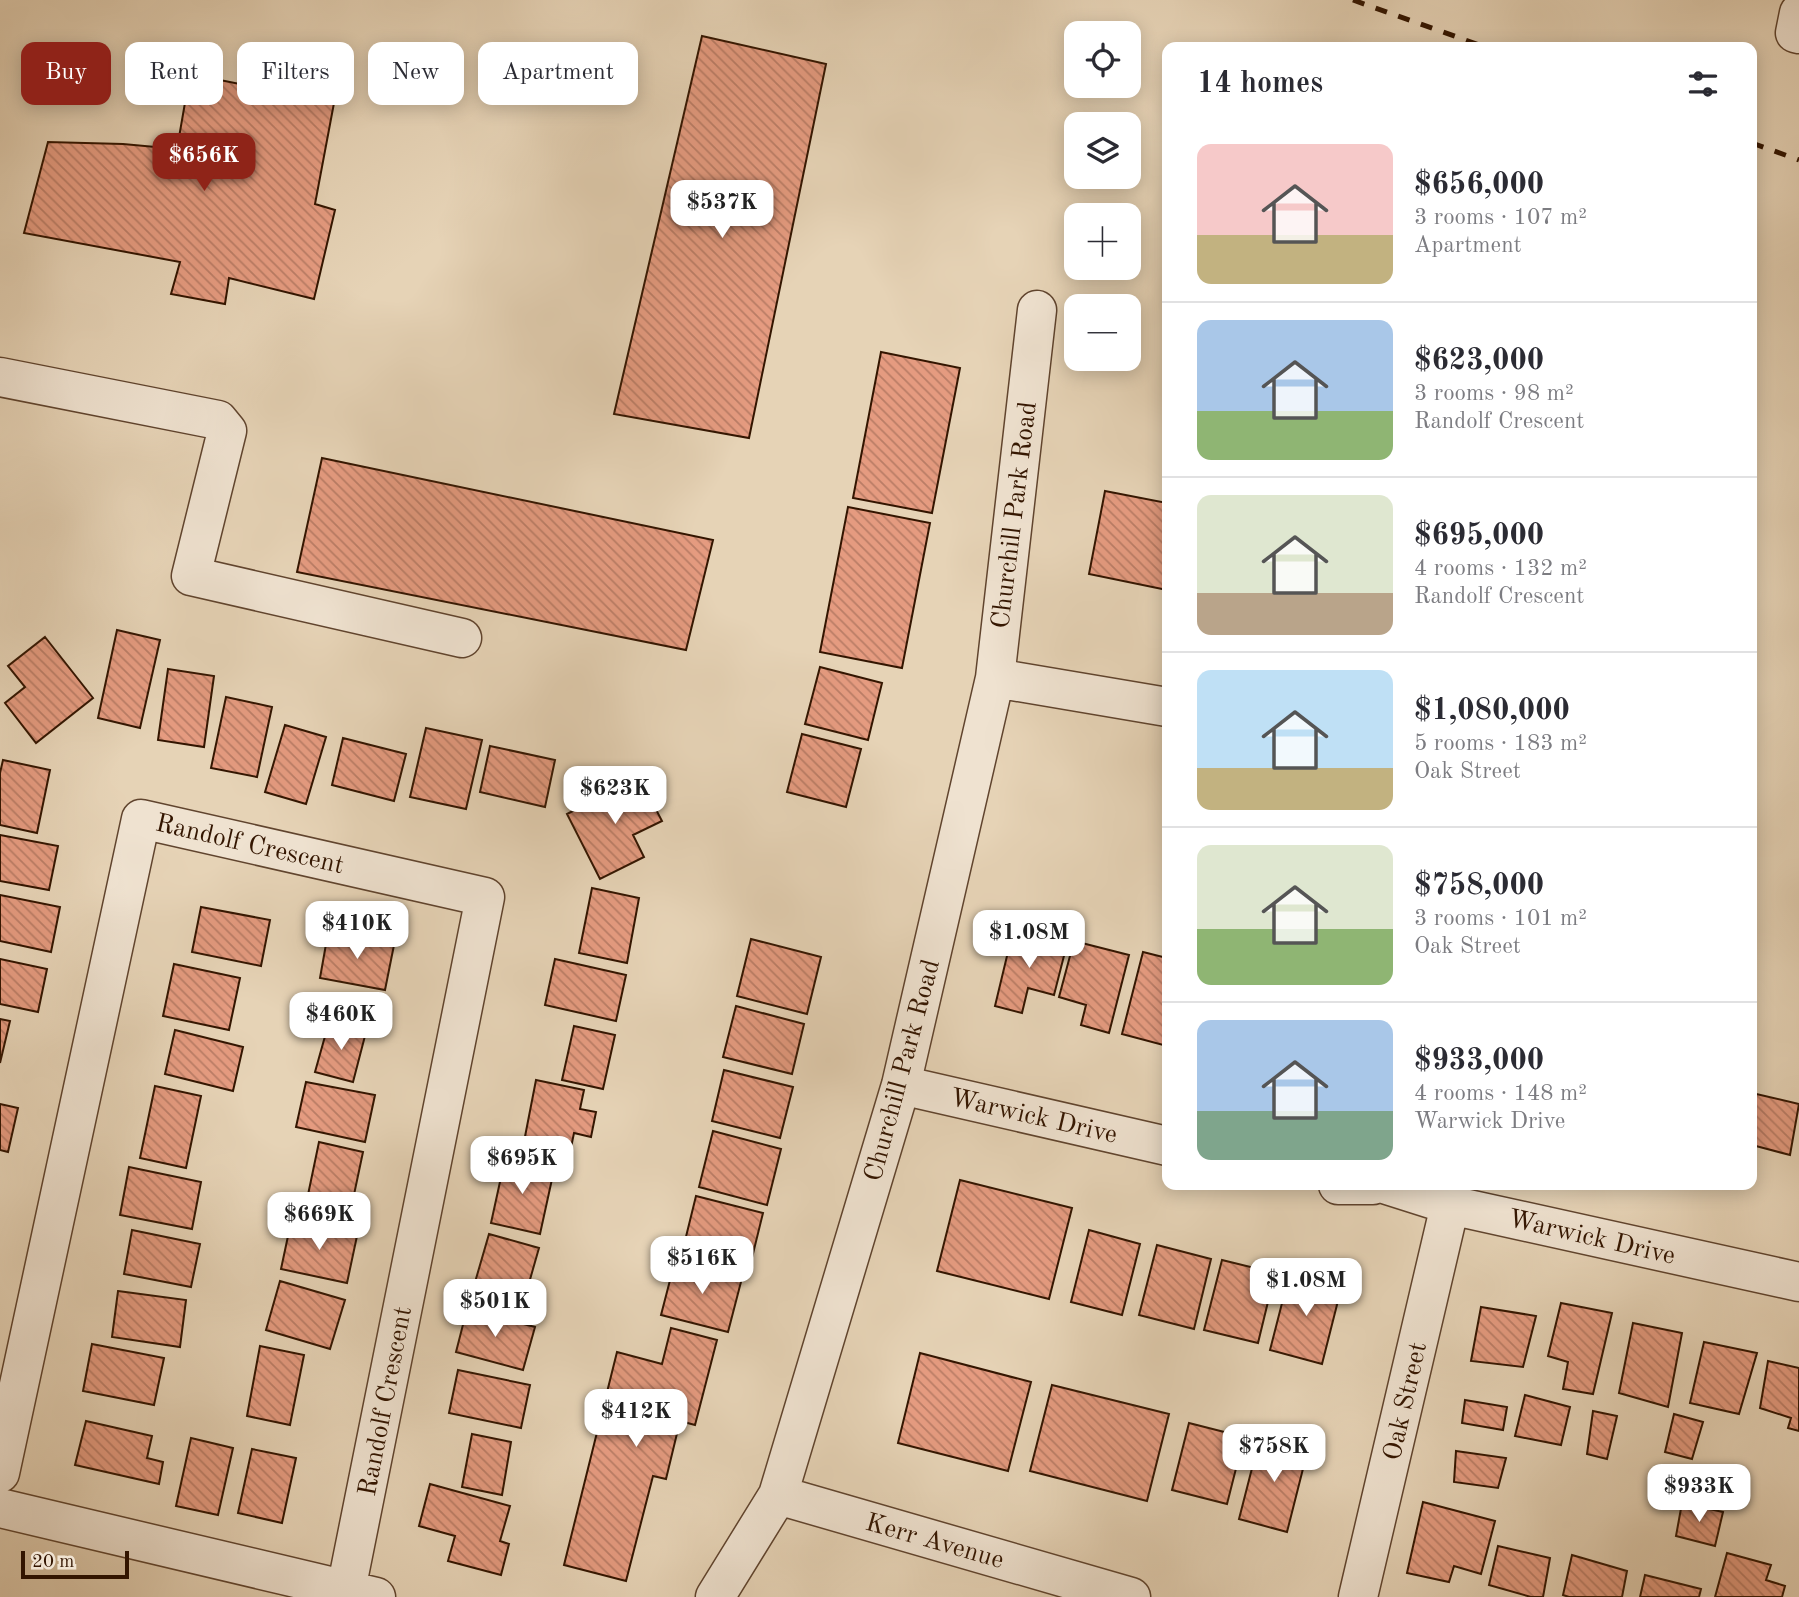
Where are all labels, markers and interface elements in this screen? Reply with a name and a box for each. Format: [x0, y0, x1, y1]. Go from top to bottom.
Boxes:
map controls [1064, 21, 1141, 371]
button: locate [1064, 21, 1141, 98]
chip: Buy [21, 42, 111, 105]
chip: Rent [125, 42, 223, 105]
chip: Filters [237, 42, 354, 105]
chip: New [368, 42, 464, 105]
chip: Apartment [478, 42, 638, 105]
icon: filters [1684, 65, 1722, 103]
text: 14 homes [1197, 69, 1323, 99]
button: layers [1064, 112, 1141, 189]
pin: $656K [155, 134, 253, 193]
text: $656K [168, 144, 240, 167]
text: $656,000 [1414, 170, 1544, 200]
icon: home [1253, 172, 1337, 256]
pin: $537K [673, 180, 771, 240]
text: $537K [686, 191, 758, 214]
button: + [1064, 203, 1141, 280]
text: 3 rooms · 107 m² [1414, 206, 1587, 229]
text: Apartment [1414, 234, 1522, 257]
button: − [1064, 294, 1141, 371]
text: $623,000 [1414, 346, 1544, 376]
icon: home [1253, 348, 1337, 432]
text: 3 rooms · 98 m² [1414, 382, 1574, 405]
street label: Churchill Park Road [988, 400, 1042, 630]
text: Randolf Crescent [1414, 410, 1584, 433]
text: $695,000 [1414, 521, 1544, 551]
icon: home [1253, 523, 1337, 607]
text: 4 rooms · 132 m² [1414, 557, 1587, 580]
text: Randolf Crescent [1414, 585, 1584, 608]
text: $1,080,000 [1414, 696, 1570, 726]
icon: home [1253, 698, 1337, 782]
text: 5 rooms · 183 m² [1414, 732, 1587, 755]
text: Oak Street [1414, 760, 1521, 783]
pin: $623K [566, 766, 664, 826]
text: $623K [579, 777, 651, 800]
street label: Randolf Crescent [153, 811, 346, 879]
text: $758,000 [1414, 871, 1544, 901]
icon: home [1253, 873, 1337, 957]
pin: $410K [308, 902, 406, 961]
text: 3 rooms · 101 m² [1414, 907, 1587, 930]
pin: $1.08M [972, 911, 1086, 970]
text: $410K [321, 912, 393, 935]
text: $1.08M [989, 921, 1069, 944]
text: Oak Street [1414, 935, 1521, 958]
street label: Churchill Park Road [861, 957, 945, 1184]
pin: $460K [292, 992, 390, 1052]
text: $460K [305, 1003, 377, 1026]
text: $933,000 [1414, 1046, 1544, 1076]
icon: home [1253, 1048, 1337, 1132]
text: 4 rooms · 148 m² [1414, 1082, 1587, 1105]
street label: Warwick Drive [947, 1085, 1120, 1149]
text: Warwick Drive [1414, 1110, 1565, 1133]
pin: $695K [473, 1136, 571, 1196]
text: $695K [486, 1147, 558, 1170]
pin: $669K [270, 1192, 368, 1252]
text: $669K [283, 1203, 355, 1226]
street label: Warwick Drive [1505, 1206, 1678, 1270]
pin: $516K [653, 1236, 751, 1296]
text: $516K [666, 1247, 738, 1270]
pin: $1.08M [1249, 1258, 1363, 1318]
text: $1.08M [1266, 1269, 1346, 1292]
pin: $501K [446, 1280, 544, 1339]
text: $501K [459, 1290, 531, 1313]
street label: Randolf Crescent [355, 1304, 417, 1498]
street label: Oak Street [1380, 1340, 1432, 1463]
pin: $412K [587, 1390, 685, 1449]
text: $412K [600, 1400, 672, 1423]
pin: $758K [1225, 1424, 1323, 1484]
text: $758K [1238, 1435, 1310, 1458]
pin: $933K [1650, 1464, 1748, 1524]
text: $933K [1663, 1475, 1735, 1498]
street label: Kerr Avenue [862, 1510, 1007, 1574]
scale bar [21, 1548, 130, 1580]
text: 20 m [32, 1553, 74, 1572]

